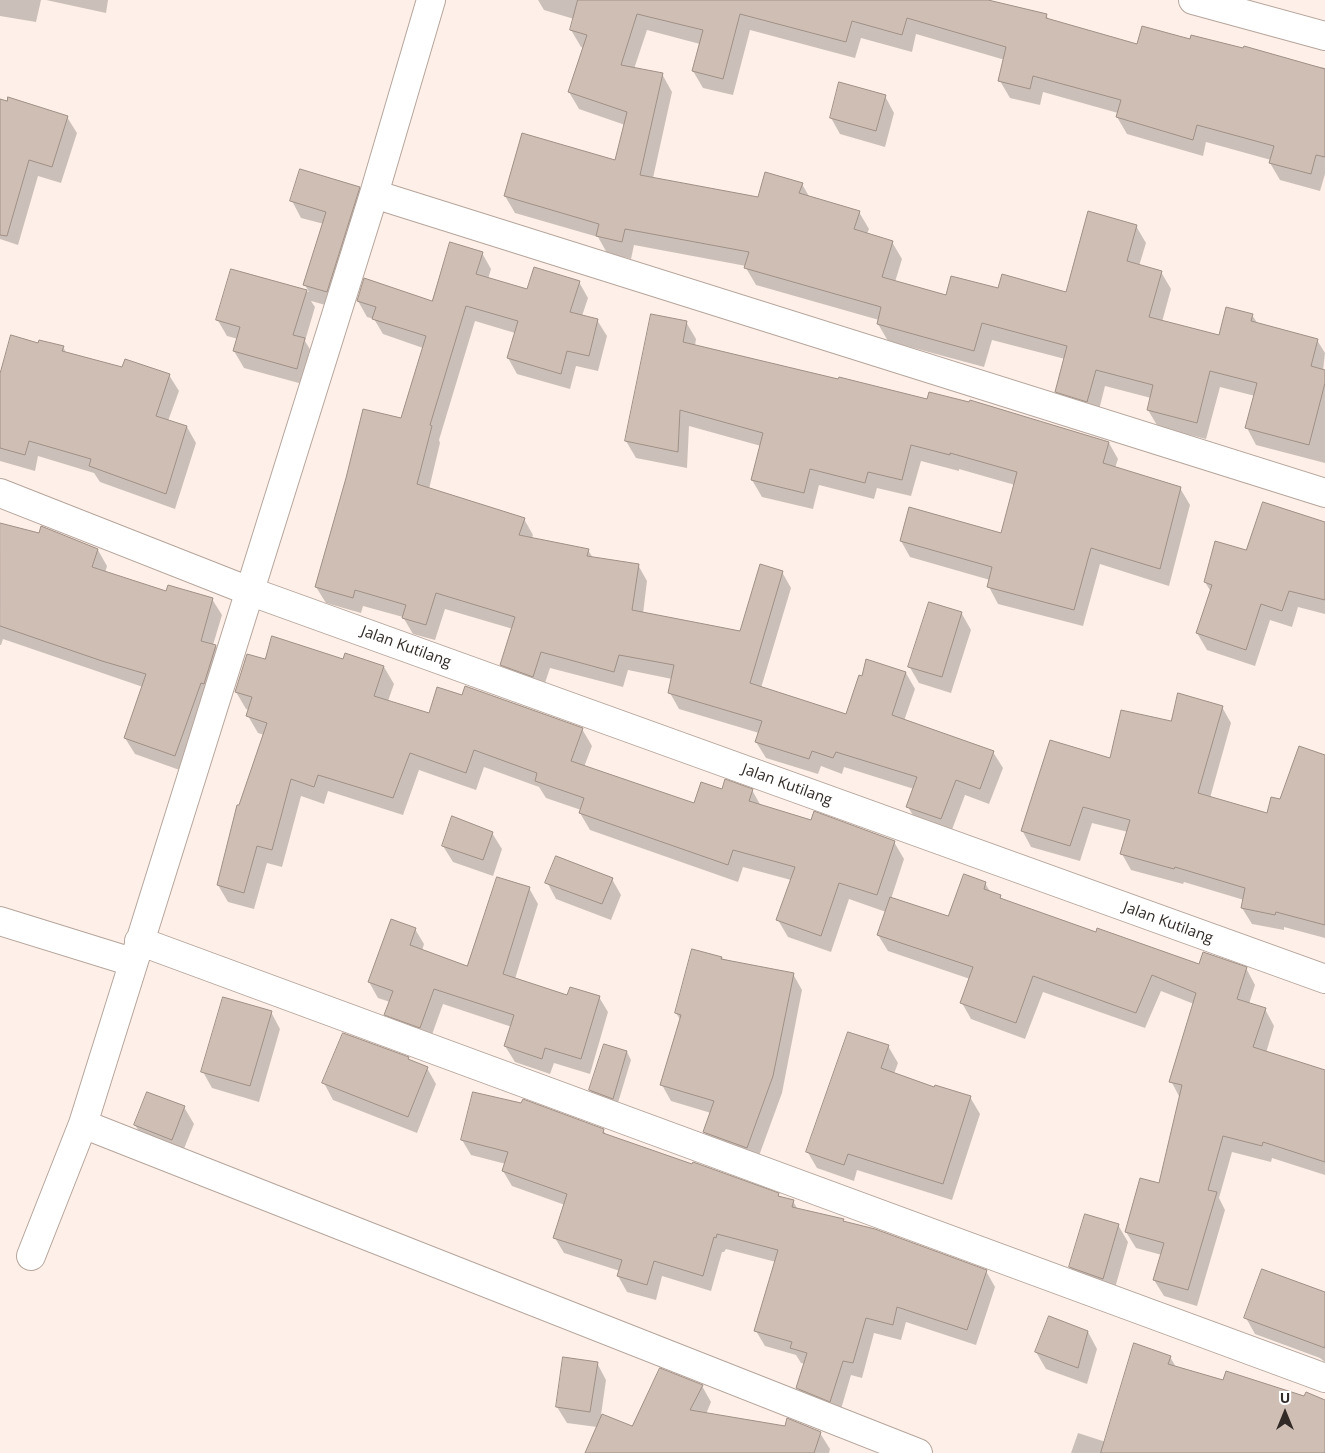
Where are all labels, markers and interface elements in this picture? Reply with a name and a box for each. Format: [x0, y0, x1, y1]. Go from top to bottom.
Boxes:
street label: Jalan Kutilang [358, 622, 454, 672]
street label: Jalan Kutilang [739, 760, 835, 810]
street label: Jalan Kutilang [1120, 898, 1216, 948]
north arrow [1260, 1388, 1310, 1438]
text: U [1280, 1388, 1290, 1407]

